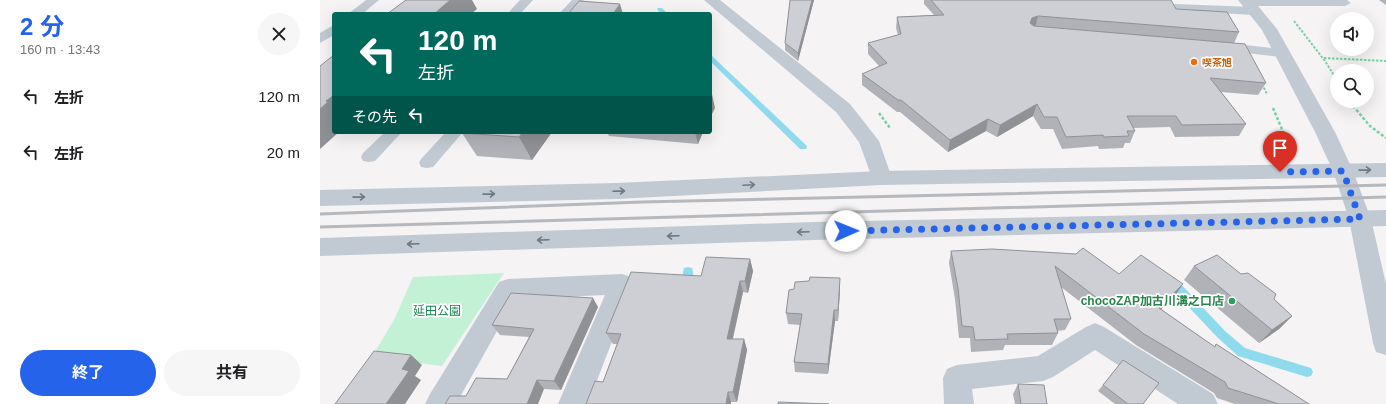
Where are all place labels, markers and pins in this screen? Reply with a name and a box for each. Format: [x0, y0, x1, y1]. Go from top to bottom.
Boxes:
marker: 喫茶旭 [1189, 57, 1199, 67]
place label: 喫茶旭 [1202, 57, 1232, 68]
pin [1263, 131, 1297, 172]
place label: chocoZAP加古川溝之口店 [1081, 294, 1224, 308]
marker: chocoZAP加古川溝之口店 [1227, 296, 1237, 306]

